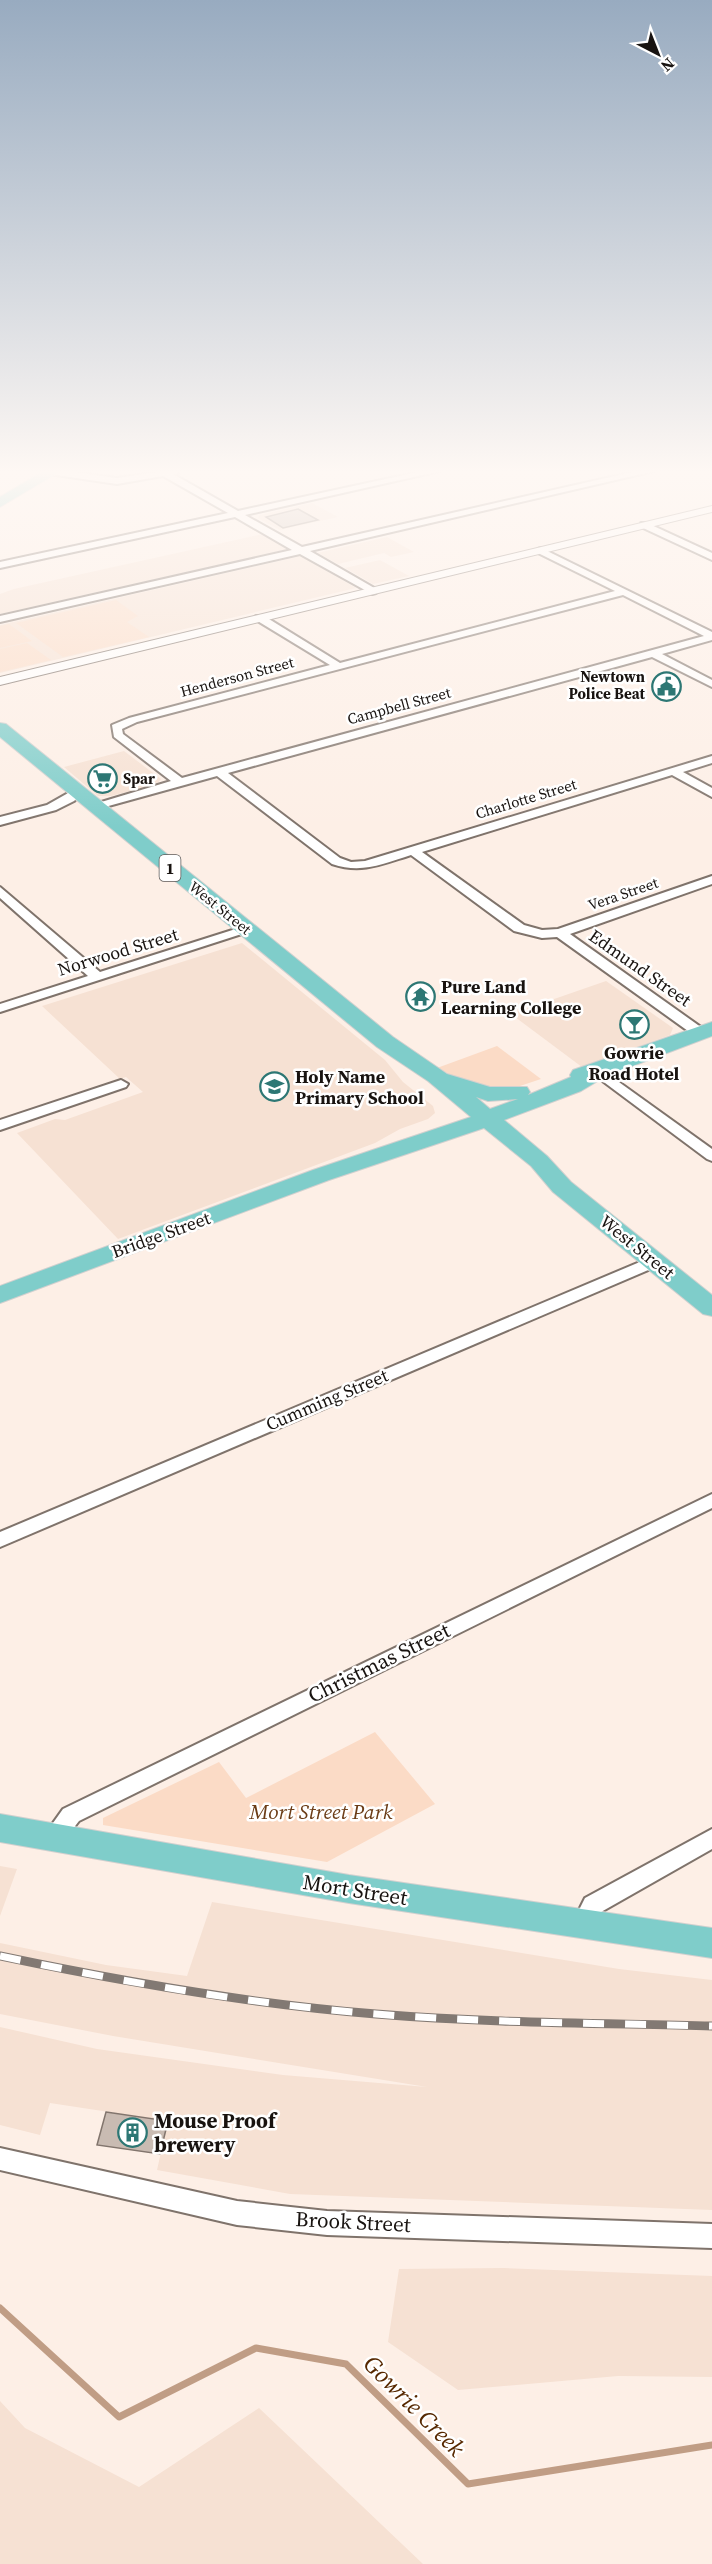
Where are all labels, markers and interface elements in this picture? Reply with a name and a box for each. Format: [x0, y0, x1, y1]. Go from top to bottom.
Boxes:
north arrow [628, 24, 688, 84]
text: N [656, 53, 680, 77]
street label: Henderson Street [178, 651, 296, 702]
place label: Newtown Police Beat [569, 666, 646, 704]
public building icon: Newtown Police Beat [650, 670, 682, 702]
street label: Campbell Street [345, 682, 453, 729]
supermarket icon: Spar [86, 763, 118, 795]
place label: Spar [123, 768, 155, 789]
street label: Charlotte Street [473, 773, 579, 824]
road number: 1 [160, 855, 180, 881]
street label: Vera Street [585, 872, 661, 915]
street label: West Street [185, 876, 256, 939]
street label: Norwood Street [55, 921, 181, 982]
street label: Edmund Street [584, 923, 697, 1012]
place label: Pure Land Learning College [441, 974, 581, 1020]
temple icon: Pure Land Learning College [404, 981, 436, 1013]
bar icon: Gowrie Road Hotel [618, 1008, 650, 1040]
place label: Gowrie Road Hotel [589, 1040, 680, 1086]
place label: Holy Name Primary School [295, 1064, 424, 1110]
school or university icon: Holy Name Primary School [258, 1071, 290, 1103]
street label: Bridge Street [108, 1205, 214, 1264]
street label: West Street [595, 1209, 680, 1285]
street label: Cumming Street [262, 1362, 392, 1437]
street label: Christmas Street [303, 1616, 455, 1710]
park label: Mort Street Park [248, 1797, 393, 1826]
street label: Mort Street [301, 1867, 410, 1912]
place label: Mouse Proof brewery [154, 2106, 278, 2159]
building icon: Mouse Proof brewery [117, 2117, 149, 2149]
street label: Brook Street [295, 2204, 412, 2239]
water label: Gowrie Creek [356, 2348, 473, 2464]

